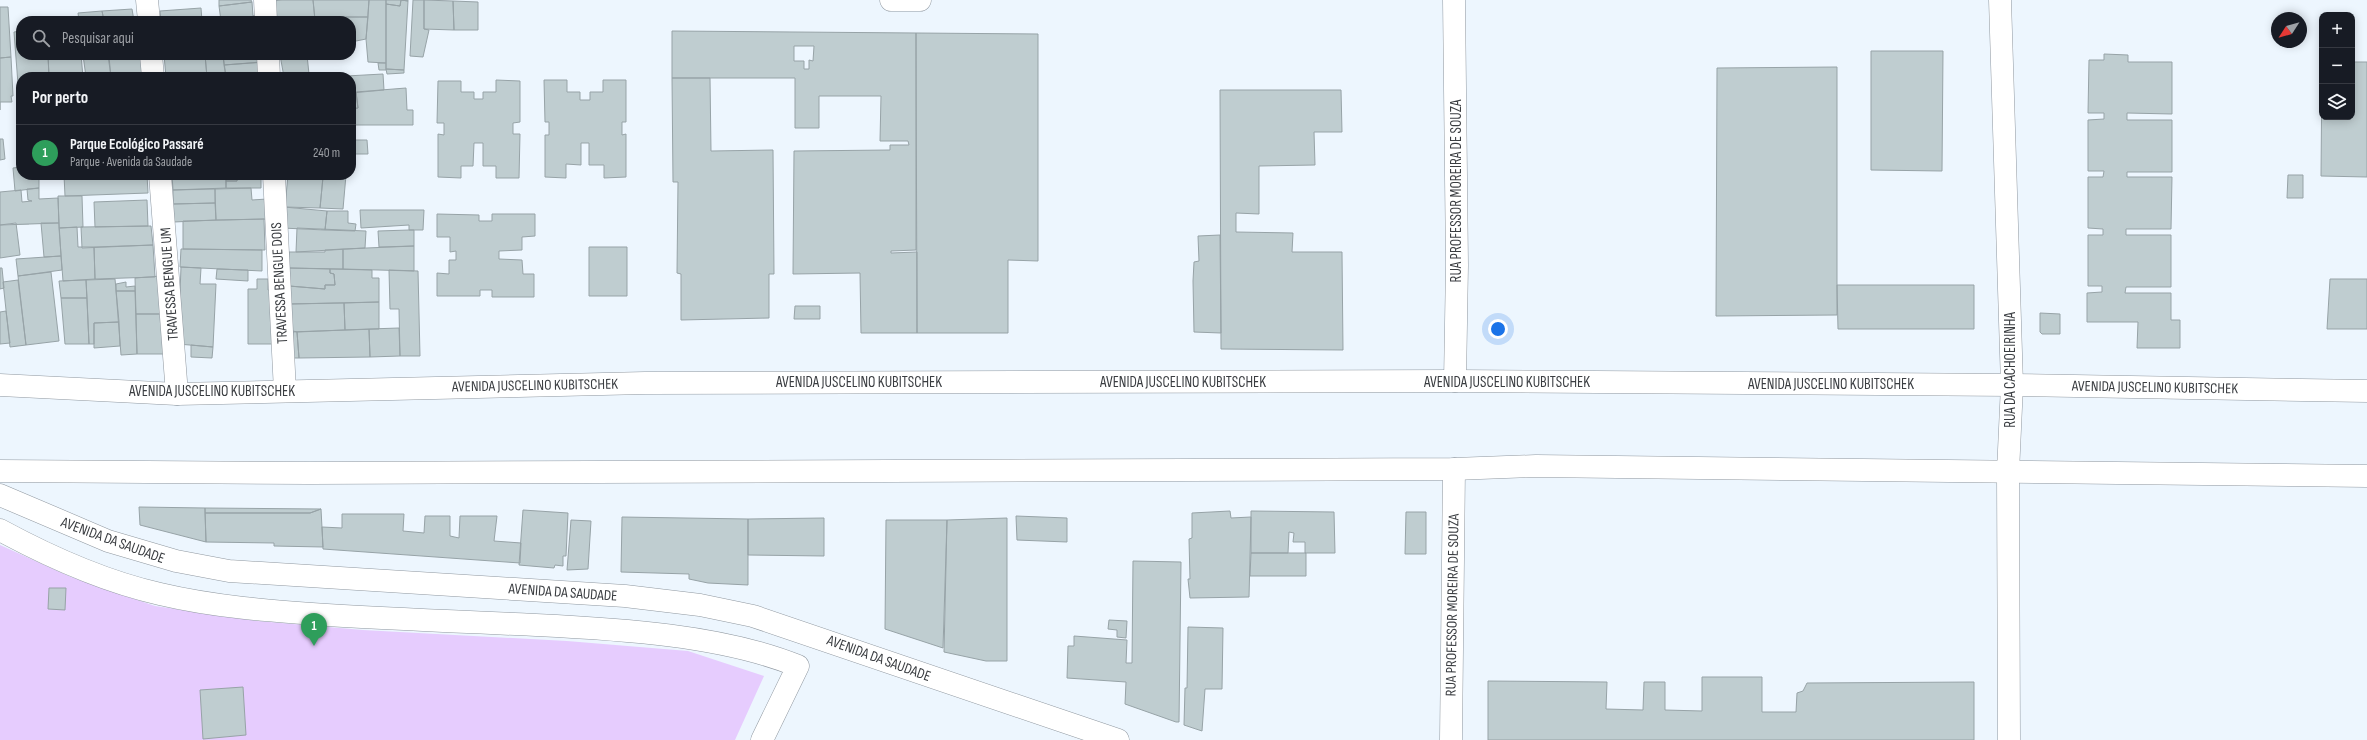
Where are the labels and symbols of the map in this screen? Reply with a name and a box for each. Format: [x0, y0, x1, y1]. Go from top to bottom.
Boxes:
north arrow [2271, 12, 2307, 48]
street label: RUA PROFESSOR MOREIRA DE SOUZA [1447, 99, 1466, 282]
street label: TRAVESSA BENGUE DOIS [267, 222, 292, 344]
street label: TRAVESSA BENGUE UM [156, 227, 183, 341]
street label: RUA DA CACHOEIRINHA [2001, 312, 2020, 428]
your location [1488, 319, 1508, 339]
street label: AVENIDA JUSCELINO KUBITSCHEK [775, 373, 942, 392]
street label: AVENIDA JUSCELINO KUBITSCHEK [1099, 373, 1266, 392]
street label: AVENIDA JUSCELINO KUBITSCHEK [1423, 373, 1590, 392]
street label: AVENIDA JUSCELINO KUBITSCHEK [451, 375, 618, 396]
street label: AVENIDA JUSCELINO KUBITSCHEK [1747, 375, 1914, 394]
street label: AVENIDA JUSCELINO KUBITSCHEK [2071, 377, 2238, 398]
street label: AVENIDA JUSCELINO KUBITSCHEK [128, 382, 295, 401]
street label: AVENIDA DA SAUDADE [57, 513, 167, 568]
street label: RUA PROFESSOR MOREIRA DE SOUZA [1441, 513, 1464, 697]
street label: AVENIDA DA SAUDADE [507, 579, 618, 606]
pin: 1 [301, 613, 327, 646]
street label: AVENIDA DA SAUDADE [823, 631, 933, 686]

